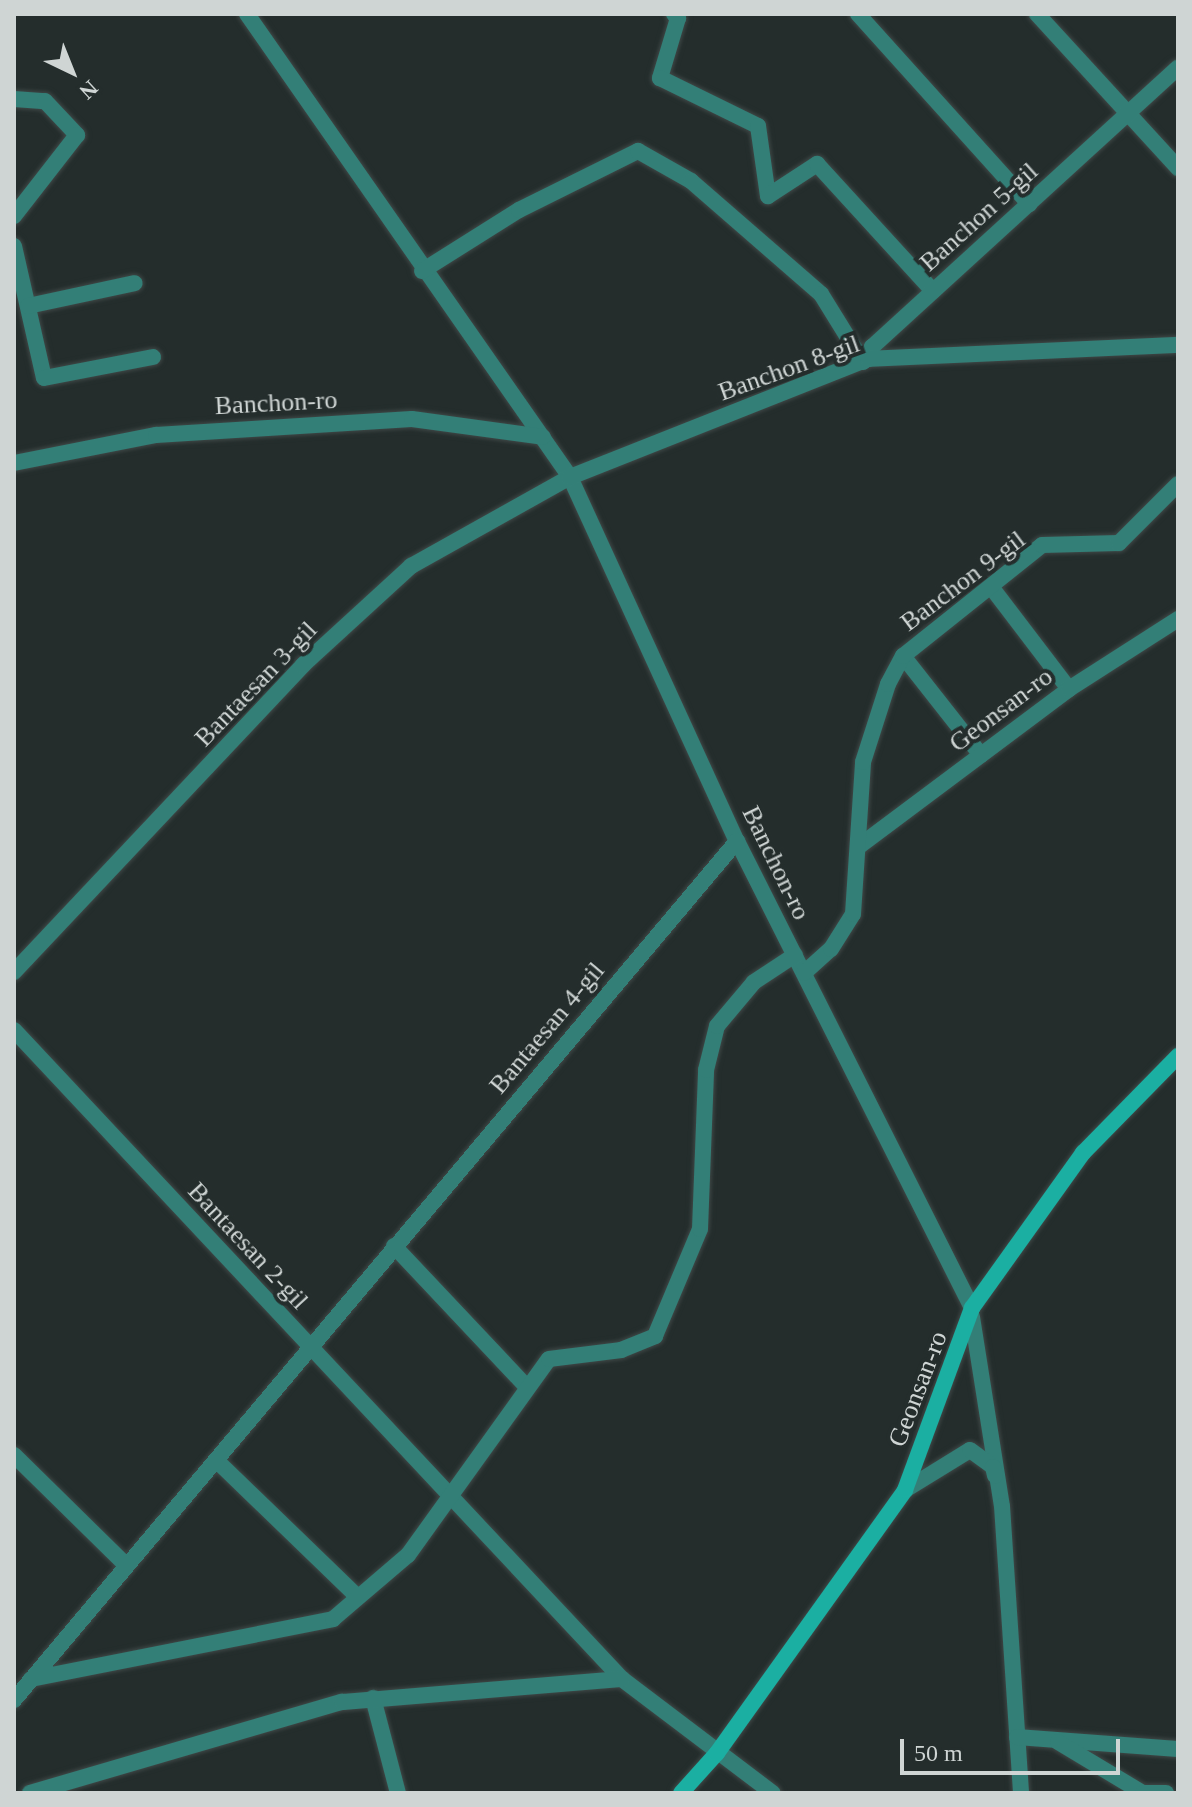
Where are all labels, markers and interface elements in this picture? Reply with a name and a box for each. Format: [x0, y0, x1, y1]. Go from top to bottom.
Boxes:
north arrow [32, 32, 112, 112]
text: N [74, 75, 103, 104]
street label: Banchon 5-gil [907, 150, 1051, 284]
street label: Banchon 8-gil [705, 325, 873, 411]
street label: Banchon-ro [204, 384, 348, 422]
street label: Banchon 9-gil [887, 518, 1039, 644]
street label: Bantaesan 3-gil [180, 606, 332, 762]
street label: Geonsan-ro [935, 655, 1067, 765]
street label: Banchon-ro [731, 792, 821, 934]
street label: Bantaesan 4-gil [475, 946, 619, 1110]
street label: Bantaesan 2-gil [173, 1167, 323, 1325]
street label: Geonsan-ro [878, 1318, 958, 1460]
scale bar [904, 1723, 1124, 1773]
text: 50 m [914, 1740, 963, 1766]

